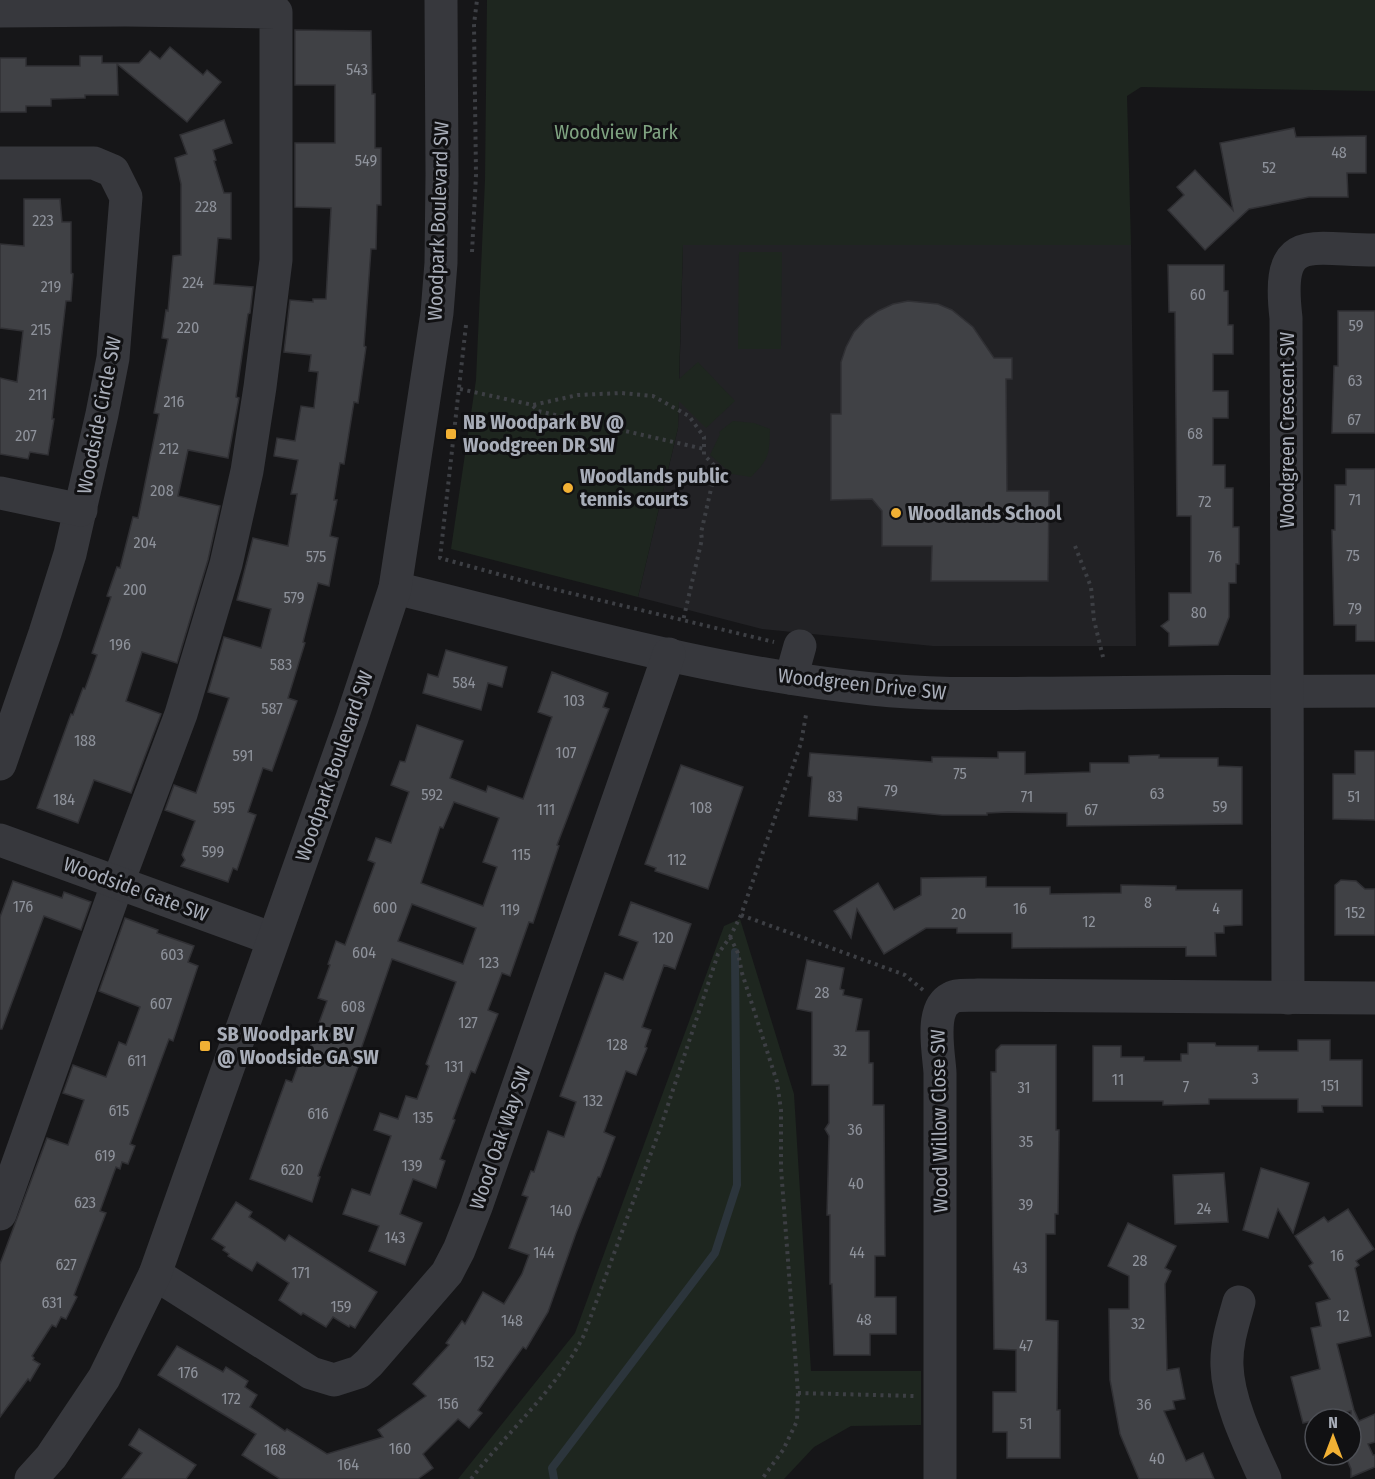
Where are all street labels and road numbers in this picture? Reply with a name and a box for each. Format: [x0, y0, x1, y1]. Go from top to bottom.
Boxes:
street label: Woodpark Boulevard SW [423, 121, 453, 321]
street label: Woodgreen Crescent SW [1275, 332, 1299, 528]
street label: Woodside Circle SW [72, 334, 126, 496]
street label: Woodgreen Drive SW [777, 663, 947, 705]
street label: Woodpark Boulevard SW [290, 668, 378, 864]
street label: Woodside Gate SW [60, 852, 212, 926]
street label: Wood Willow Close SW [925, 1029, 953, 1213]
street label: Wood Oak Way SW [464, 1063, 536, 1213]

